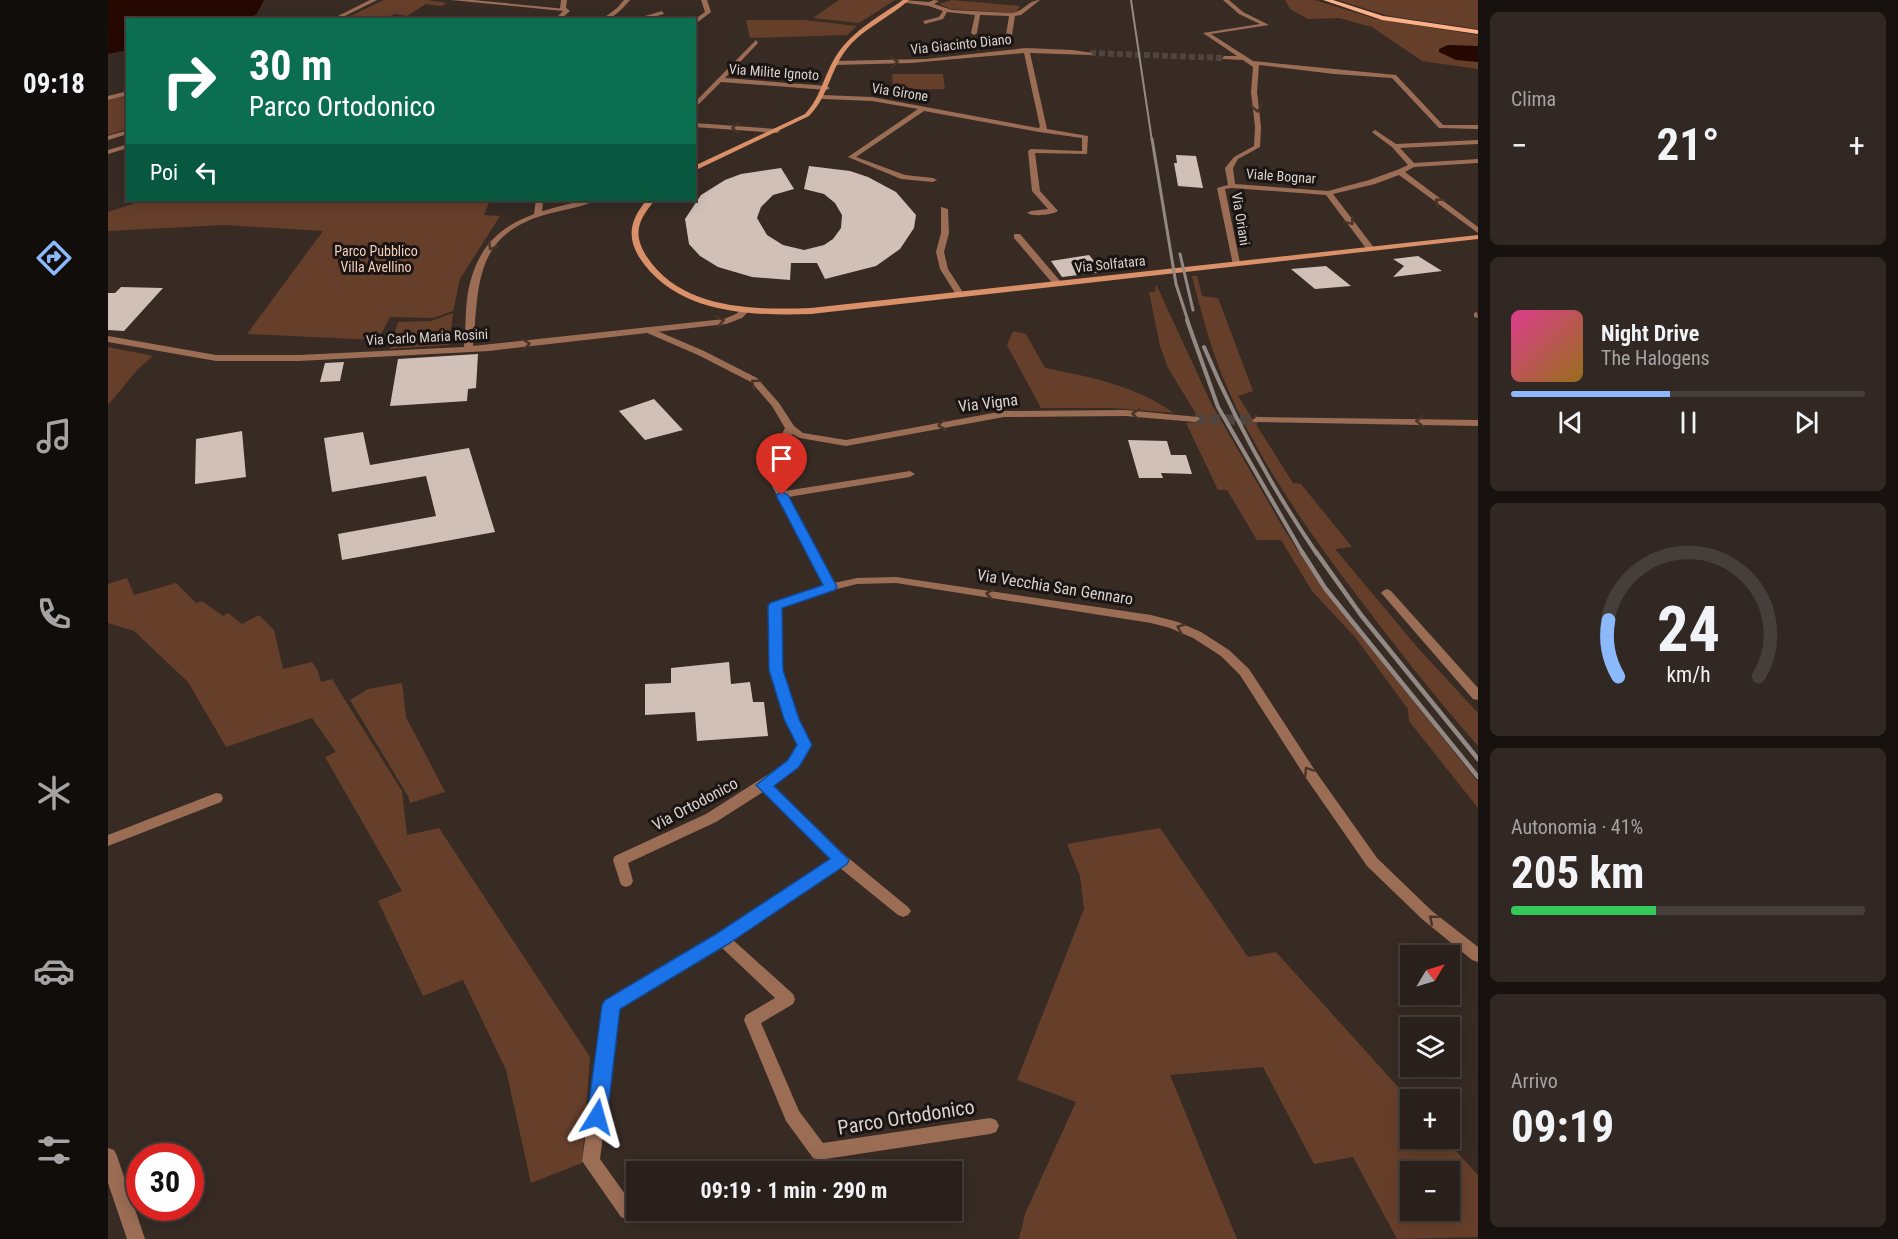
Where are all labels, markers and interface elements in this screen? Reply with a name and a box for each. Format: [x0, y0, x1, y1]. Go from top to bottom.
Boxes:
street label: Via Giacinto Diano [910, 31, 1012, 57]
text: 30 m [249, 41, 332, 90]
icon: right [150, 42, 228, 120]
one-way arrow [889, 56, 898, 69]
street label: Via Milite Ignoto [728, 61, 820, 83]
text: 09:18 [23, 68, 85, 100]
street label: Via Girone [871, 80, 930, 104]
text: Clima [1511, 87, 1556, 111]
text: Parco Ortodonico [249, 91, 436, 123]
one-way arrow [1250, 103, 1263, 113]
text: 21° [1657, 118, 1720, 171]
one-way arrow [731, 122, 740, 135]
text: − [1511, 126, 1528, 165]
text: + [1849, 126, 1865, 165]
icon: left [190, 156, 223, 189]
text: Poi [150, 160, 178, 185]
street label: Viale Bognar [1245, 166, 1317, 186]
street label: Via Oriani [1229, 191, 1253, 247]
one-way arrow [1435, 198, 1446, 209]
one-way arrow [1342, 214, 1353, 225]
icon: directions [33, 237, 75, 279]
one-way arrow [487, 240, 499, 250]
park label: Parco Pubblico Villa Avellino [334, 243, 418, 275]
street label: Via Solfatara [1074, 252, 1146, 276]
one-way arrow [715, 315, 725, 328]
text: Night Drive [1601, 321, 1699, 346]
street label: Via Carlo Maria Rosini [366, 326, 488, 348]
one-way arrow [522, 338, 531, 351]
text: The Halogens [1601, 346, 1710, 370]
one-way arrow [750, 379, 761, 390]
street label: Via Vigna [957, 390, 1019, 416]
icon: previous [1554, 406, 1587, 439]
icon: pause [1672, 406, 1705, 439]
icon: next [1790, 406, 1823, 439]
one-way arrow [1132, 408, 1141, 421]
icon: music [33, 415, 75, 457]
one-way arrow [1415, 415, 1424, 428]
one-way arrow [937, 418, 947, 430]
pin [756, 433, 807, 495]
icon: arrive [765, 442, 798, 475]
street label: Via Vecchia San Gennaro [976, 565, 1134, 609]
one-way arrow [985, 588, 994, 600]
icon: phone [33, 593, 75, 635]
text: 24 [1656, 593, 1720, 666]
one-way arrow [1177, 623, 1188, 635]
text: km/h [1666, 662, 1710, 687]
one-way arrow [1304, 766, 1315, 777]
icon: climate [33, 772, 75, 814]
street label: Via Ortodonico [649, 773, 741, 835]
text: Autonomia · 41% [1511, 815, 1643, 839]
text: 205 km [1511, 846, 1644, 899]
one-way arrow [1429, 915, 1440, 926]
north arrow [1400, 945, 1460, 1005]
map controls [1400, 945, 1460, 1221]
icon: car [33, 950, 75, 992]
button: layers [1400, 1017, 1460, 1077]
text: Arrivo [1511, 1069, 1558, 1093]
position arrow [565, 1085, 629, 1149]
button: + [1400, 1089, 1460, 1149]
street label: Parco Ortodonico [836, 1094, 976, 1140]
text: 09:19 [1511, 1100, 1614, 1153]
icon: filters [33, 1129, 75, 1171]
speed limit sign: 30 [126, 1143, 204, 1221]
button: − [1400, 1161, 1460, 1221]
text: 09:19 · 1 min · 290 m [701, 1178, 887, 1203]

